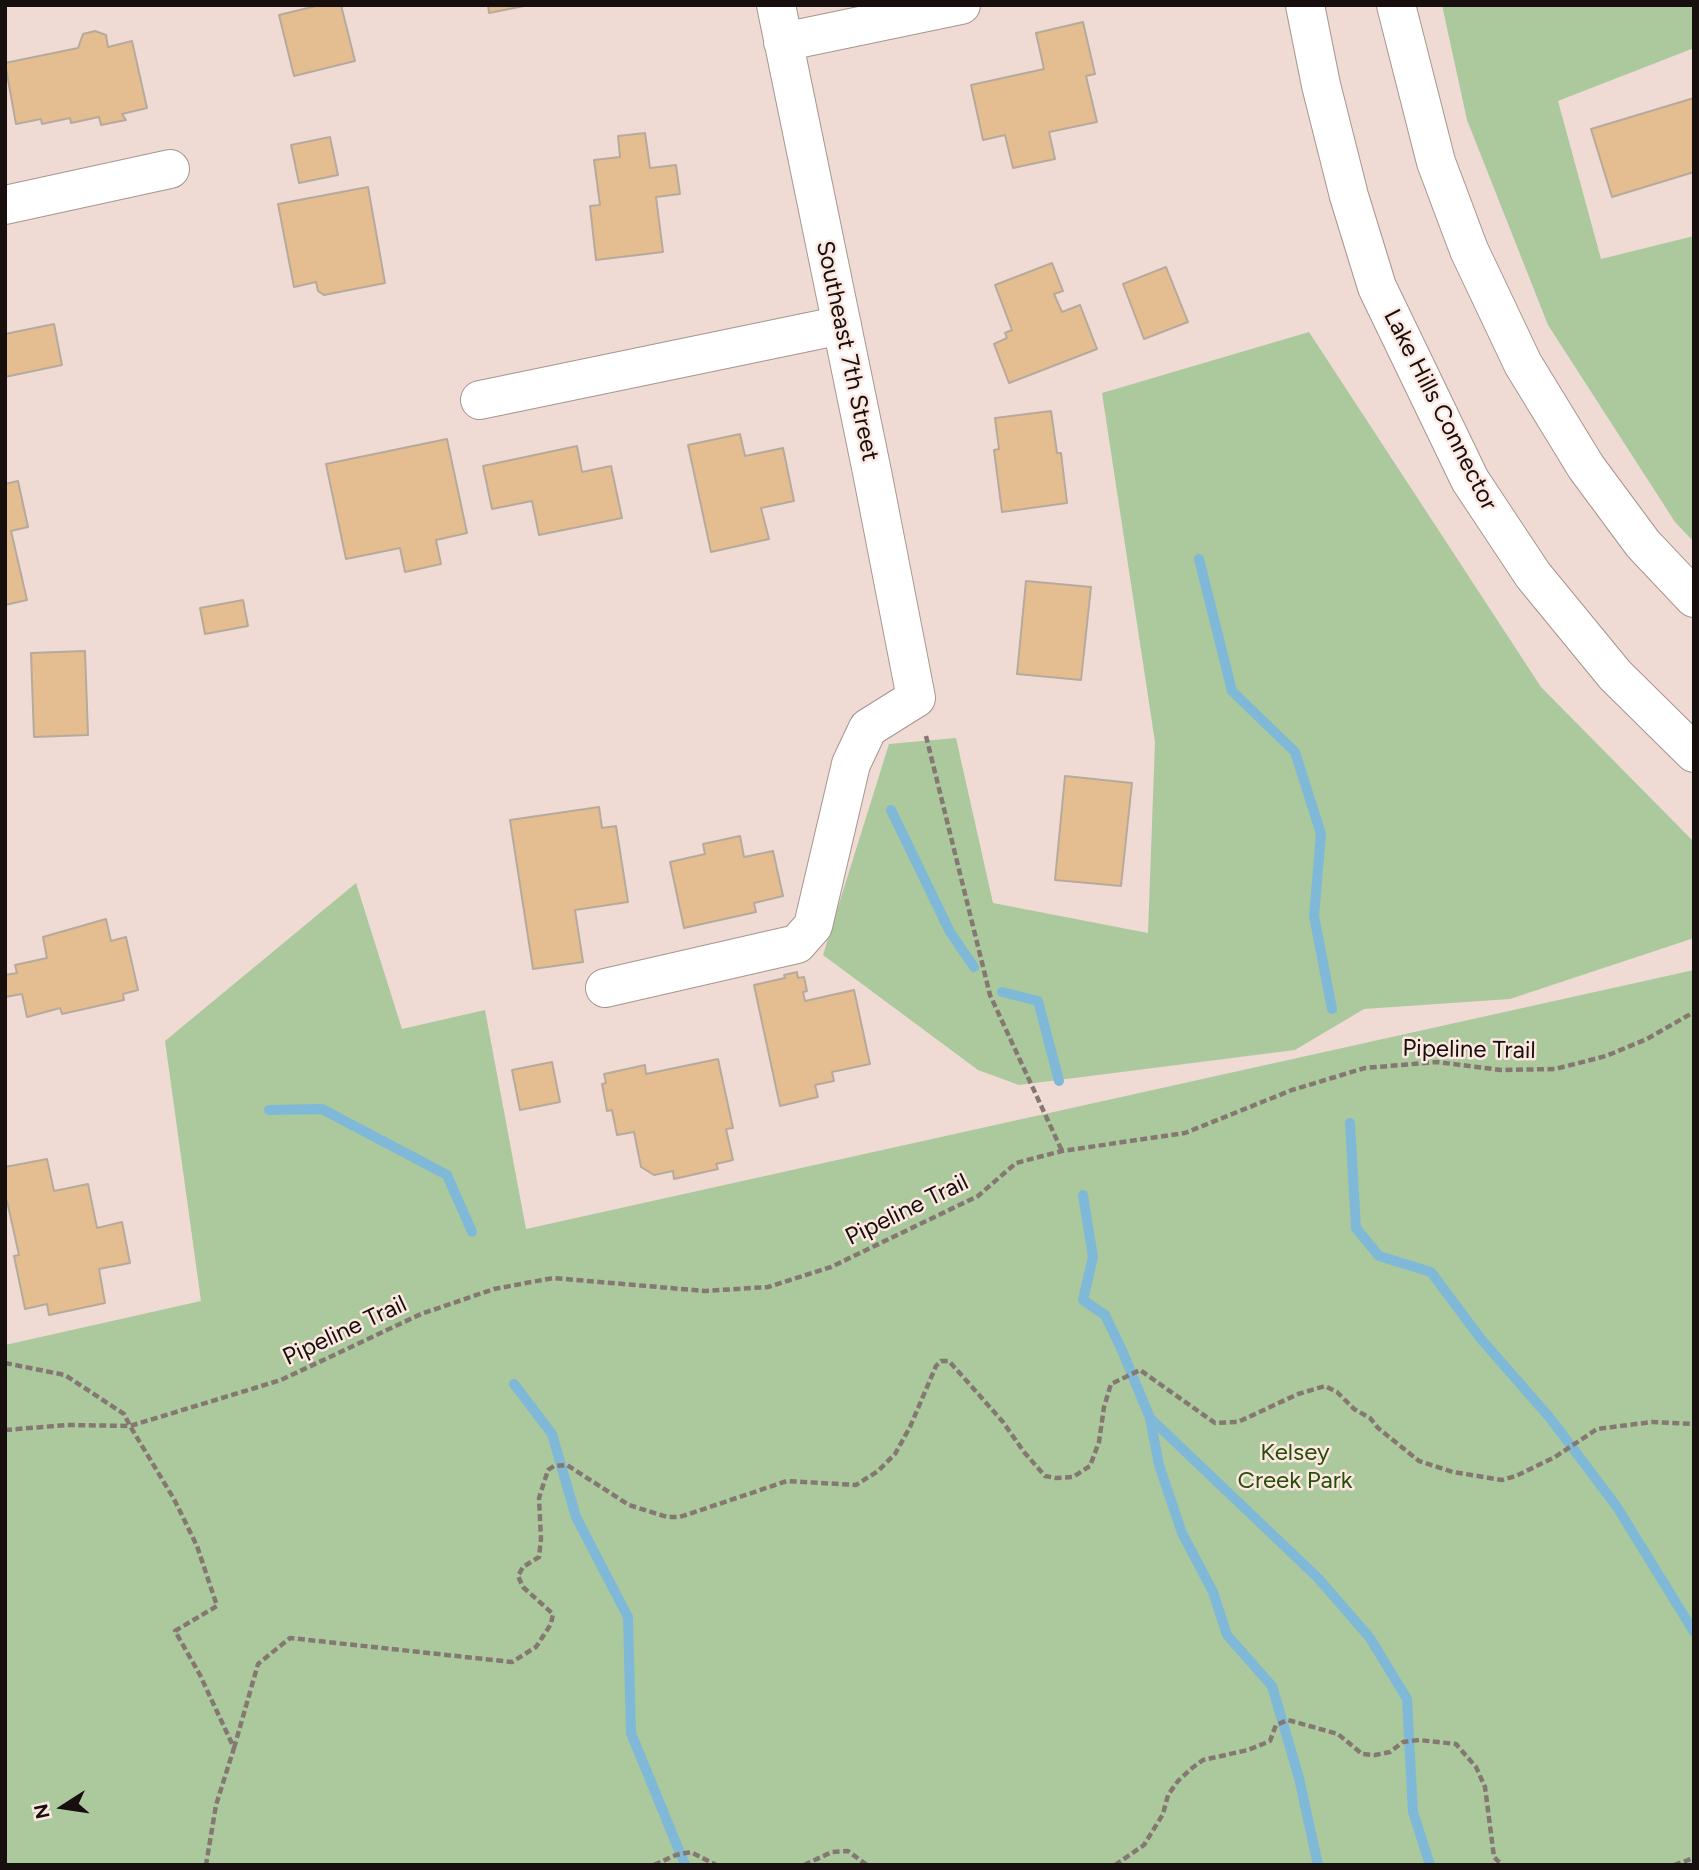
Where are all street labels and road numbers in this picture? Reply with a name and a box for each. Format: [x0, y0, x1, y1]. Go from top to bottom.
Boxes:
street label: Southeast 7th Street [810, 238, 884, 464]
street label: Lake Hills Connector [1377, 305, 1503, 515]
street label: Pipeline Trail [1402, 1034, 1536, 1066]
street label: Pipeline Trail [841, 1168, 973, 1252]
street label: Pipeline Trail [278, 1290, 412, 1372]

